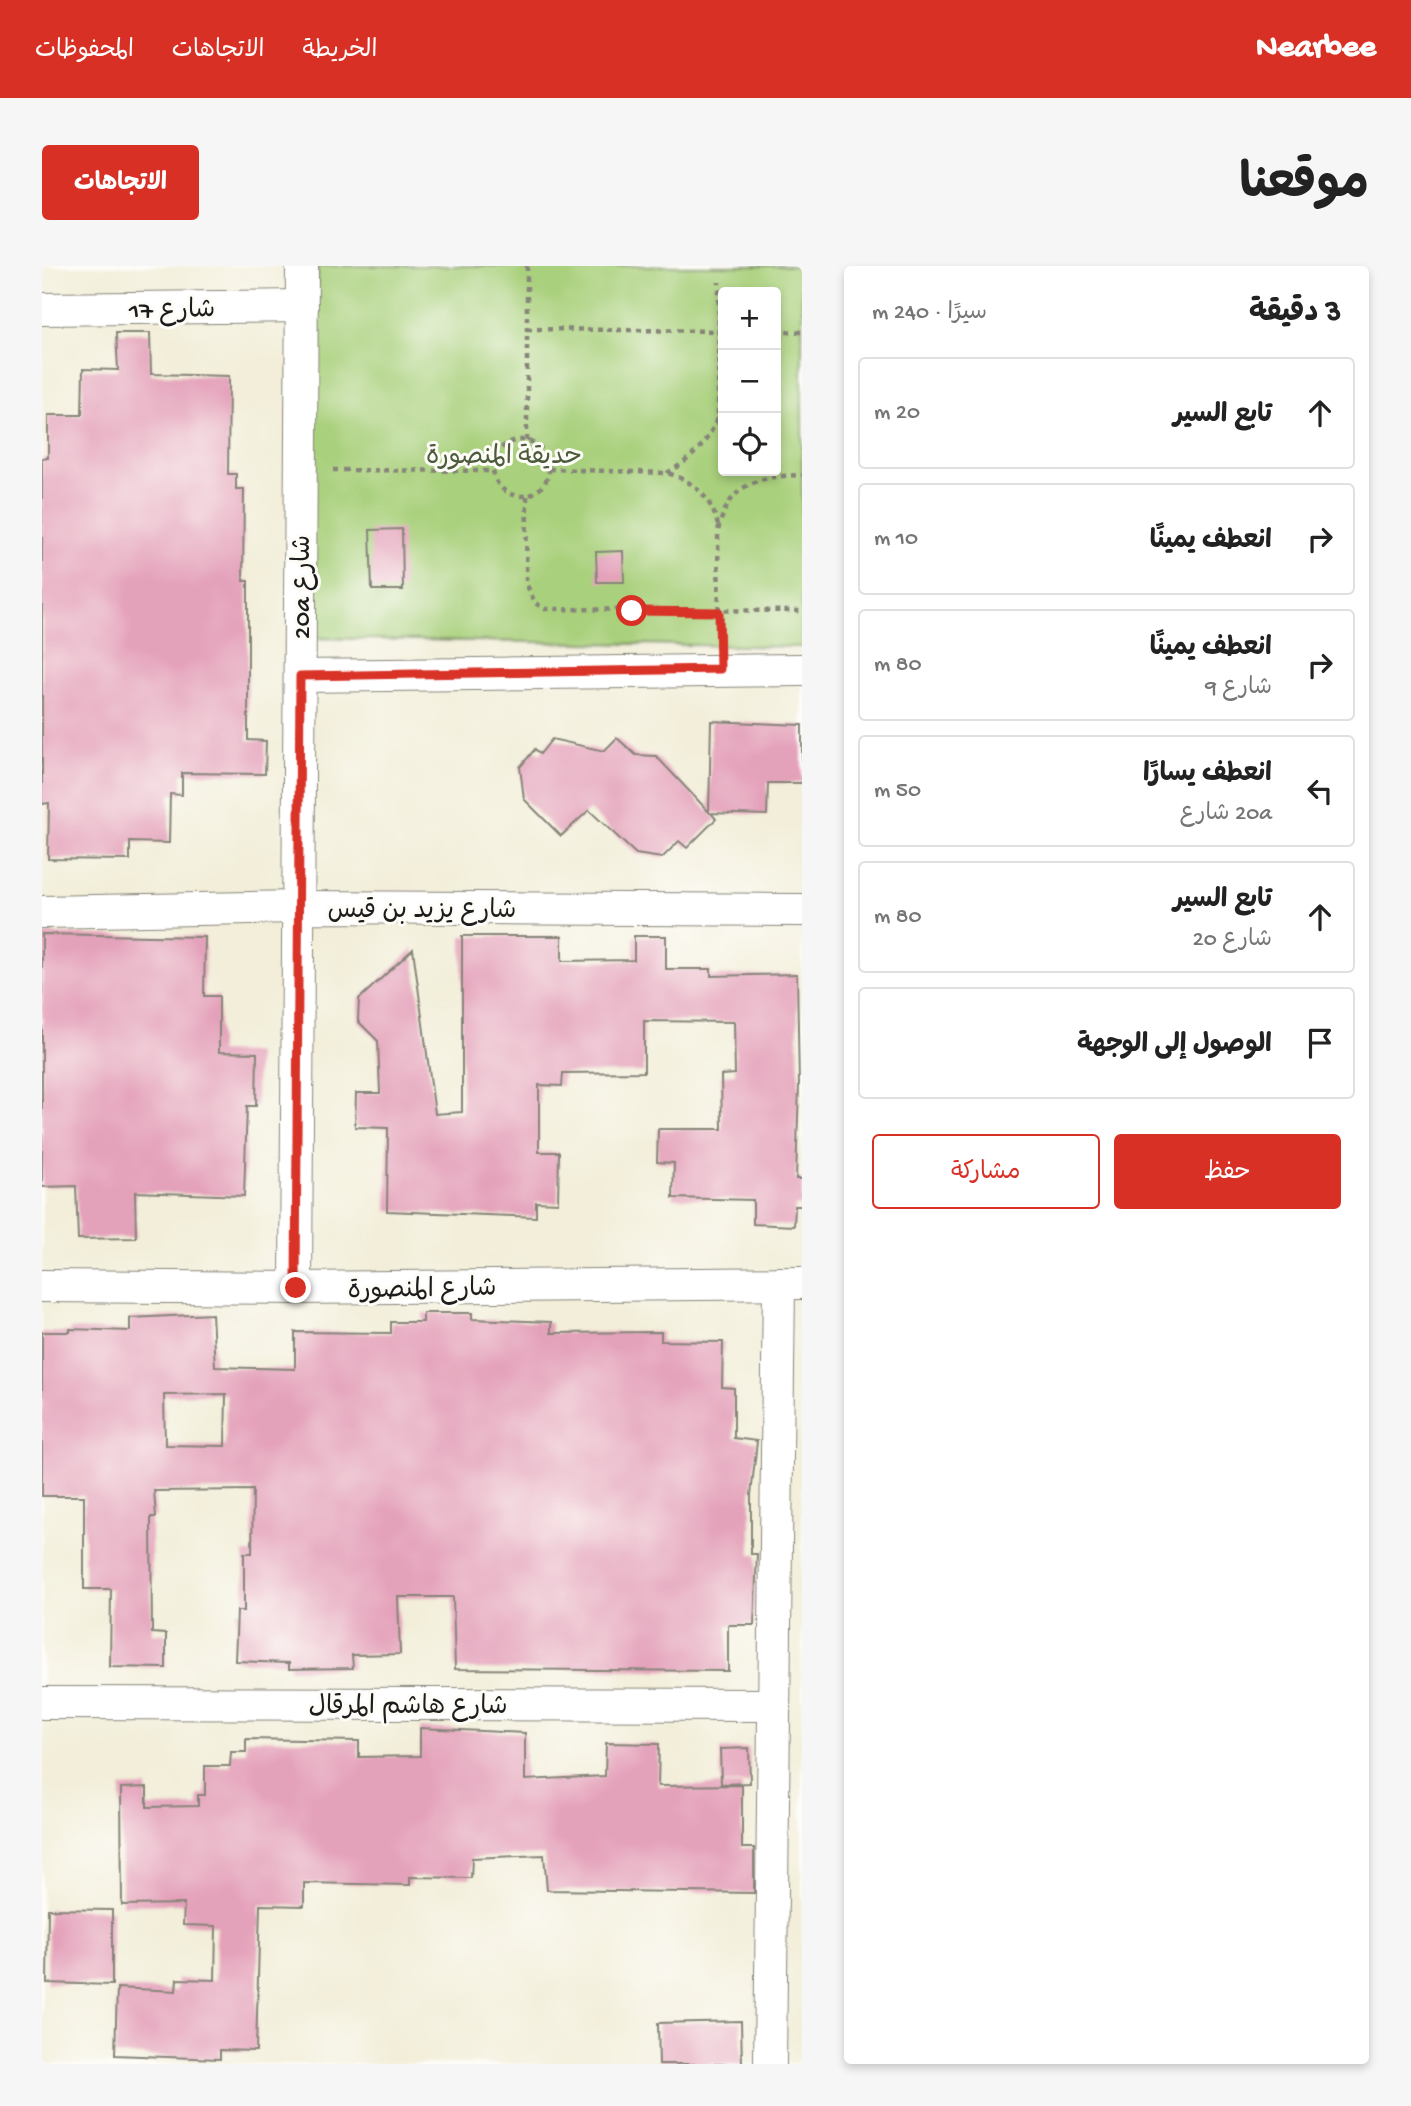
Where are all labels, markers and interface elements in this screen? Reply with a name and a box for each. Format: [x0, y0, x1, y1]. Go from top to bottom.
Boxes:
text: Nearbee [1256, 30, 1376, 68]
text: المحفوظات [35, 37, 134, 66]
text: الاتجاهات [172, 37, 265, 66]
text: الخريطة [303, 37, 377, 66]
button: الاتجاهات [42, 145, 199, 220]
text: موقعنا [1239, 158, 1369, 216]
map controls [718, 287, 781, 476]
button: + [718, 287, 781, 350]
street label: شارع 17 [128, 296, 216, 329]
text: 3 دقيقة [1249, 297, 1341, 332]
text: سيرًا · 240 m [872, 300, 987, 327]
button: − [718, 350, 781, 413]
icon: ahead [1301, 394, 1339, 432]
text: 20 m [874, 400, 920, 427]
text: تابع السير [1173, 401, 1272, 432]
button: locate [718, 413, 781, 476]
park label: حديقة المنصورة [426, 443, 582, 474]
icon: right [1301, 520, 1339, 558]
text: 10 m [874, 526, 918, 553]
text: انعطف يمينًا [1150, 527, 1272, 558]
street label: 20a شارع [289, 535, 320, 639]
route start [616, 595, 647, 626]
text: انعطف يمينًا [1150, 634, 1272, 665]
icon: right [1301, 646, 1339, 684]
text: 80 m [874, 652, 921, 679]
text: شارع 9 [1205, 675, 1272, 702]
text: انعطف يسارًا [1143, 760, 1272, 791]
icon: left [1301, 772, 1339, 810]
text: 50 m [874, 778, 921, 805]
text: 20a شارع [1180, 801, 1272, 828]
text: تابع السير [1173, 886, 1272, 917]
street label: شارع يزيد بن قيس [328, 897, 516, 928]
icon: ahead [1301, 898, 1339, 936]
text: 80 m [874, 904, 921, 931]
text: شارع 20 [1192, 927, 1272, 954]
icon: arrive [1301, 1024, 1339, 1062]
text: الوصول إلى الوجهة [1077, 1031, 1272, 1062]
button: مشاركة [872, 1134, 1100, 1209]
button: حفظ [1114, 1134, 1341, 1209]
route end [280, 1272, 311, 1303]
street label: شارع المنصورة [347, 1275, 497, 1308]
street label: شارع هاشم المرقال [308, 1693, 508, 1724]

